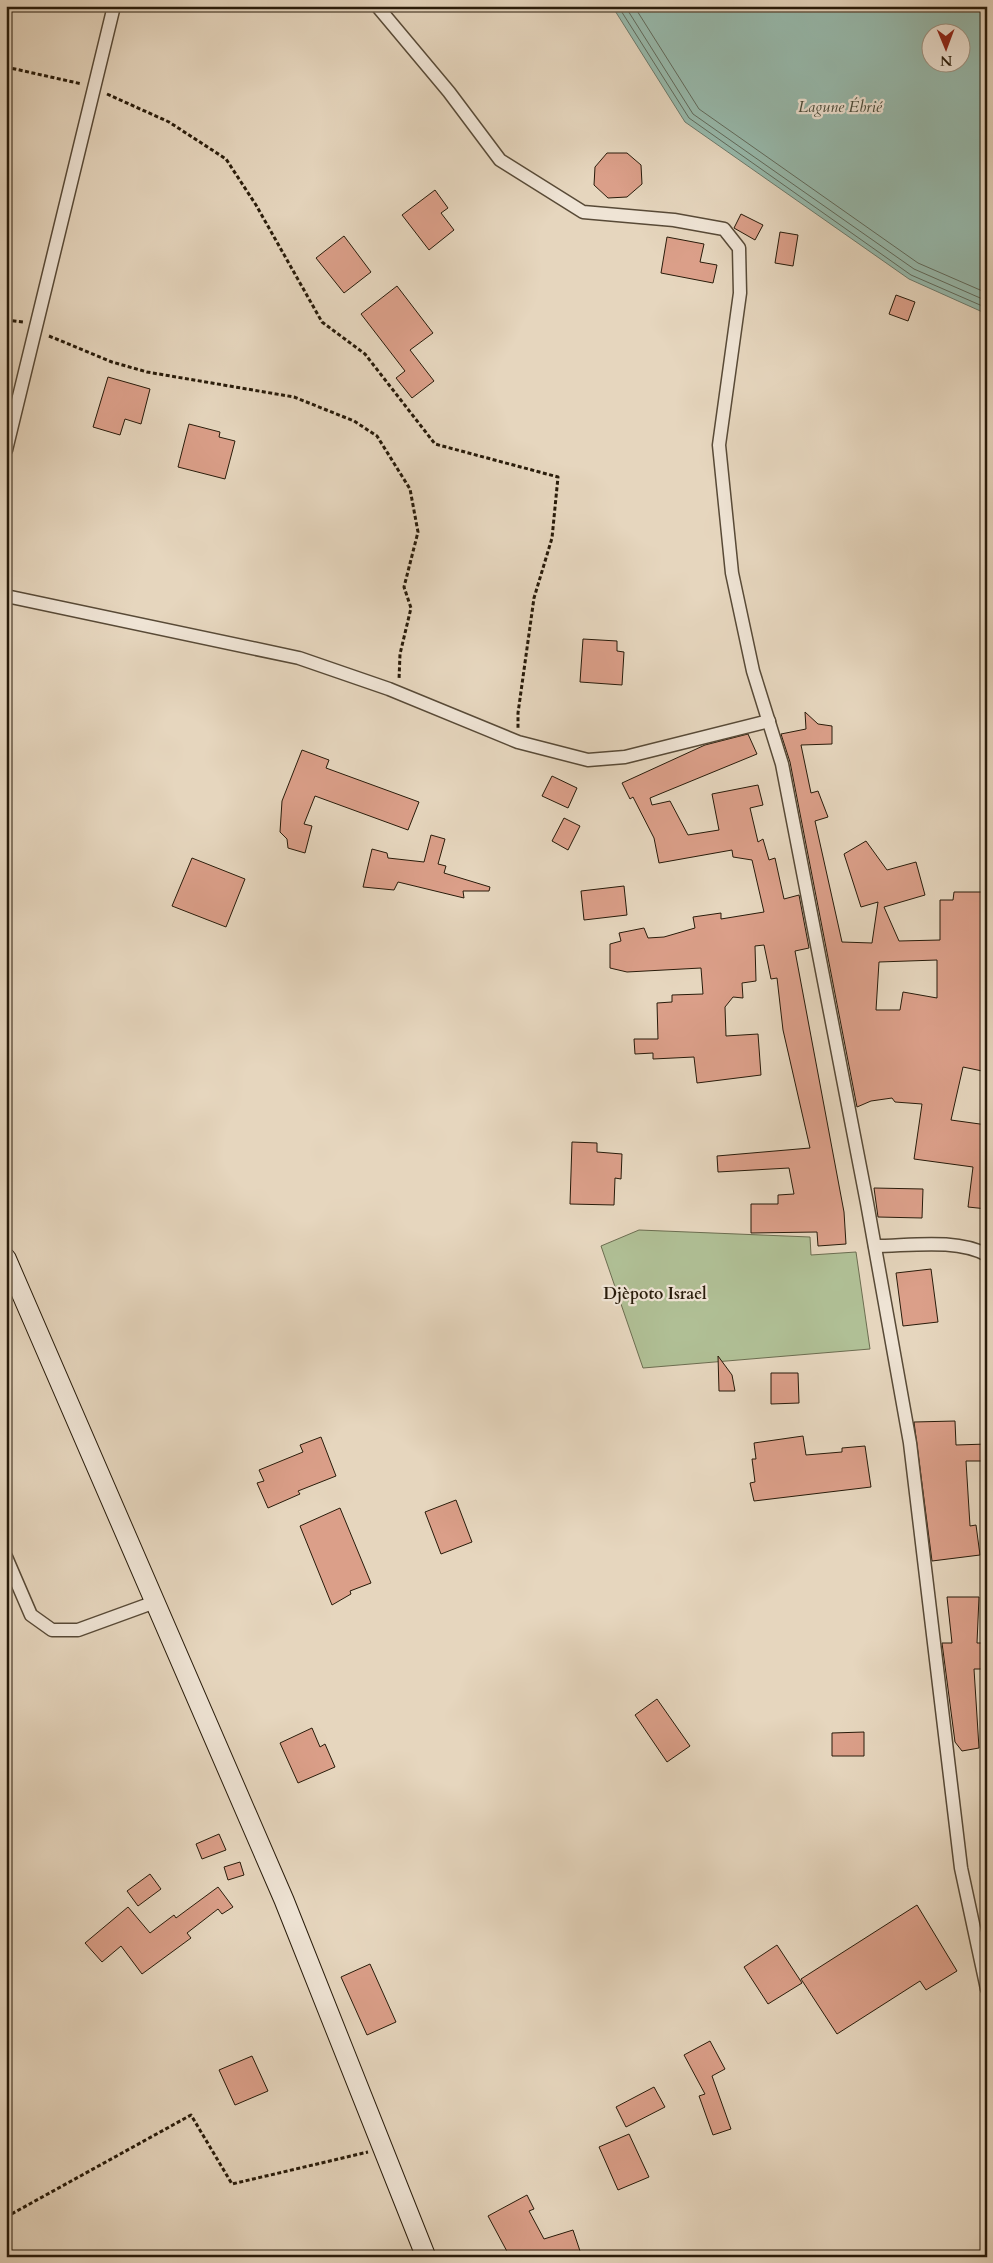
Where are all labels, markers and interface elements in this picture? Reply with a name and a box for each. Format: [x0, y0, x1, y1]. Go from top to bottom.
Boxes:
north arrow [920, 22, 970, 72]
text: N [940, 51, 952, 70]
water label: Lagune Ébrié [798, 96, 883, 118]
district label: Djèpoto Israel [603, 1283, 707, 1305]

